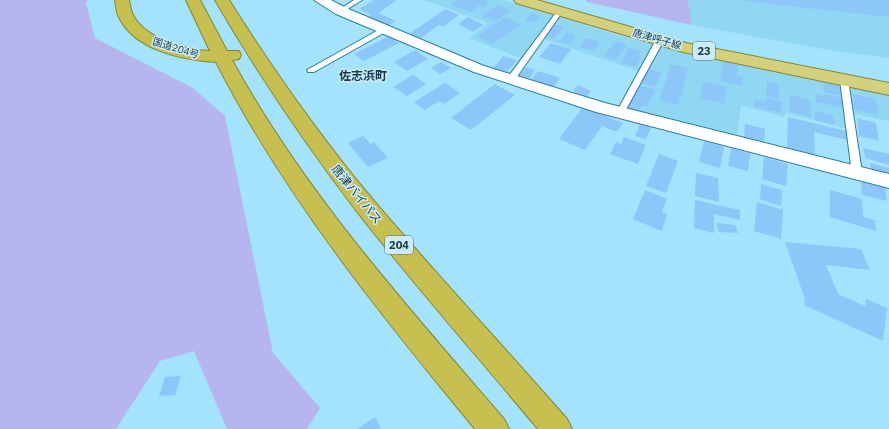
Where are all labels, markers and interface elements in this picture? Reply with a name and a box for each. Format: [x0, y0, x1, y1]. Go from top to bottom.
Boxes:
street label: 唐津呼子線 [631, 26, 683, 52]
street label: 国道204号 [151, 35, 201, 61]
road number: 23 [693, 42, 715, 60]
district label: 佐志浜町 [339, 68, 387, 83]
street label: 唐津バイパス [329, 161, 385, 227]
road number: 204 [385, 236, 413, 254]

